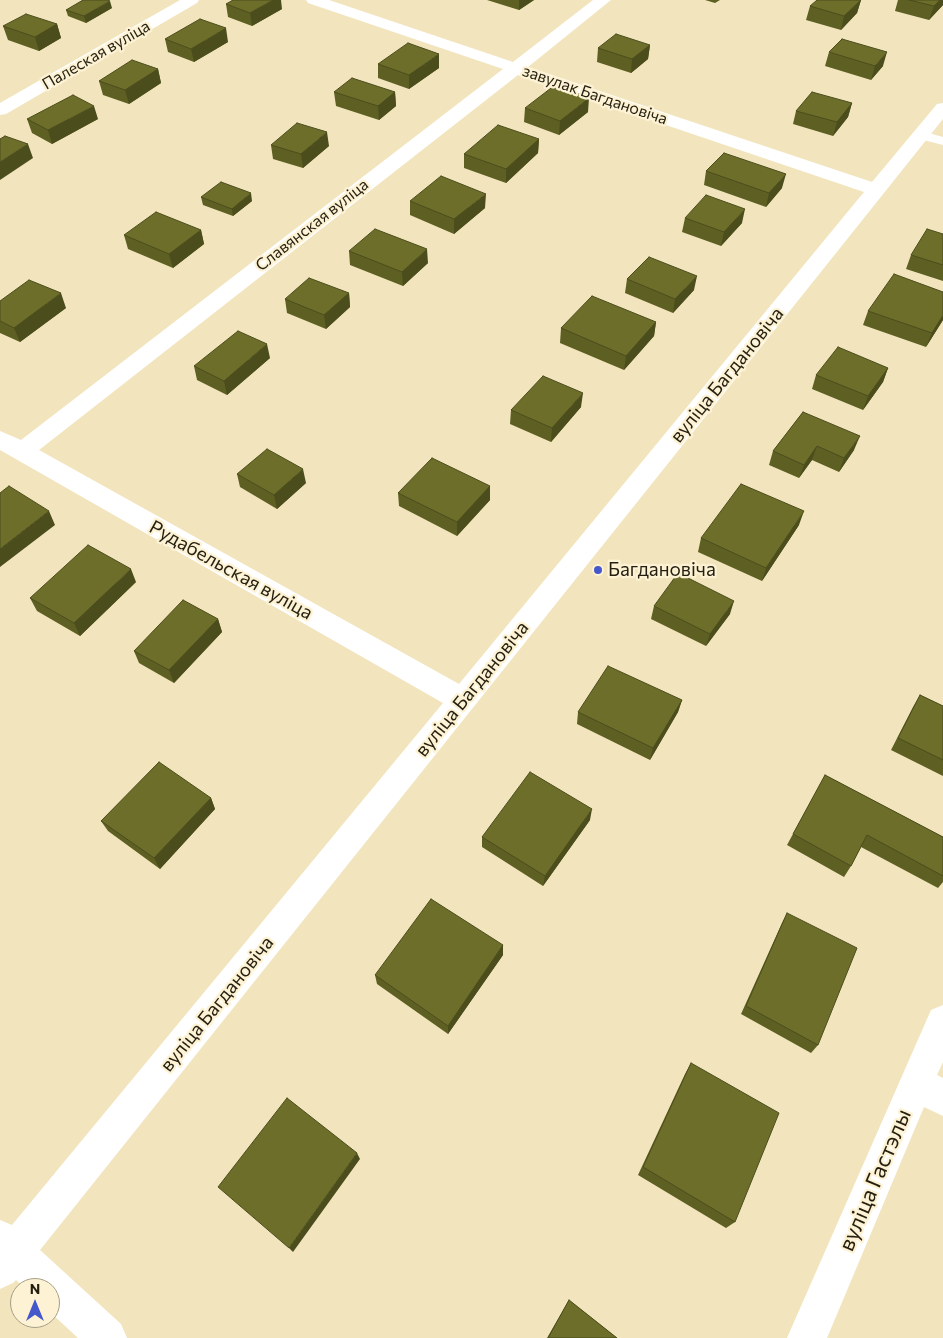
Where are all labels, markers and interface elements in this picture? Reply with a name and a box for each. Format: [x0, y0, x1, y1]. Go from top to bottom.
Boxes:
street label: Палеская вуліца [39, 16, 153, 94]
street label: завулак Багдановіча [520, 61, 670, 129]
street label: Славянская вуліца [252, 175, 372, 275]
street label: вуліца Багдановіча [665, 303, 789, 447]
street label: Рудабельская вуліца [145, 516, 317, 624]
place label: Багдановіча [608, 559, 716, 581]
marker: Багдановіча [592, 564, 604, 576]
street label: вуліца Багдановіча [410, 617, 534, 761]
street label: вуліца Багдановіча [155, 932, 279, 1076]
street label: вуліца Гастэлы [833, 1105, 917, 1255]
north arrow [10, 1278, 60, 1328]
text: N [30, 1280, 40, 1297]

